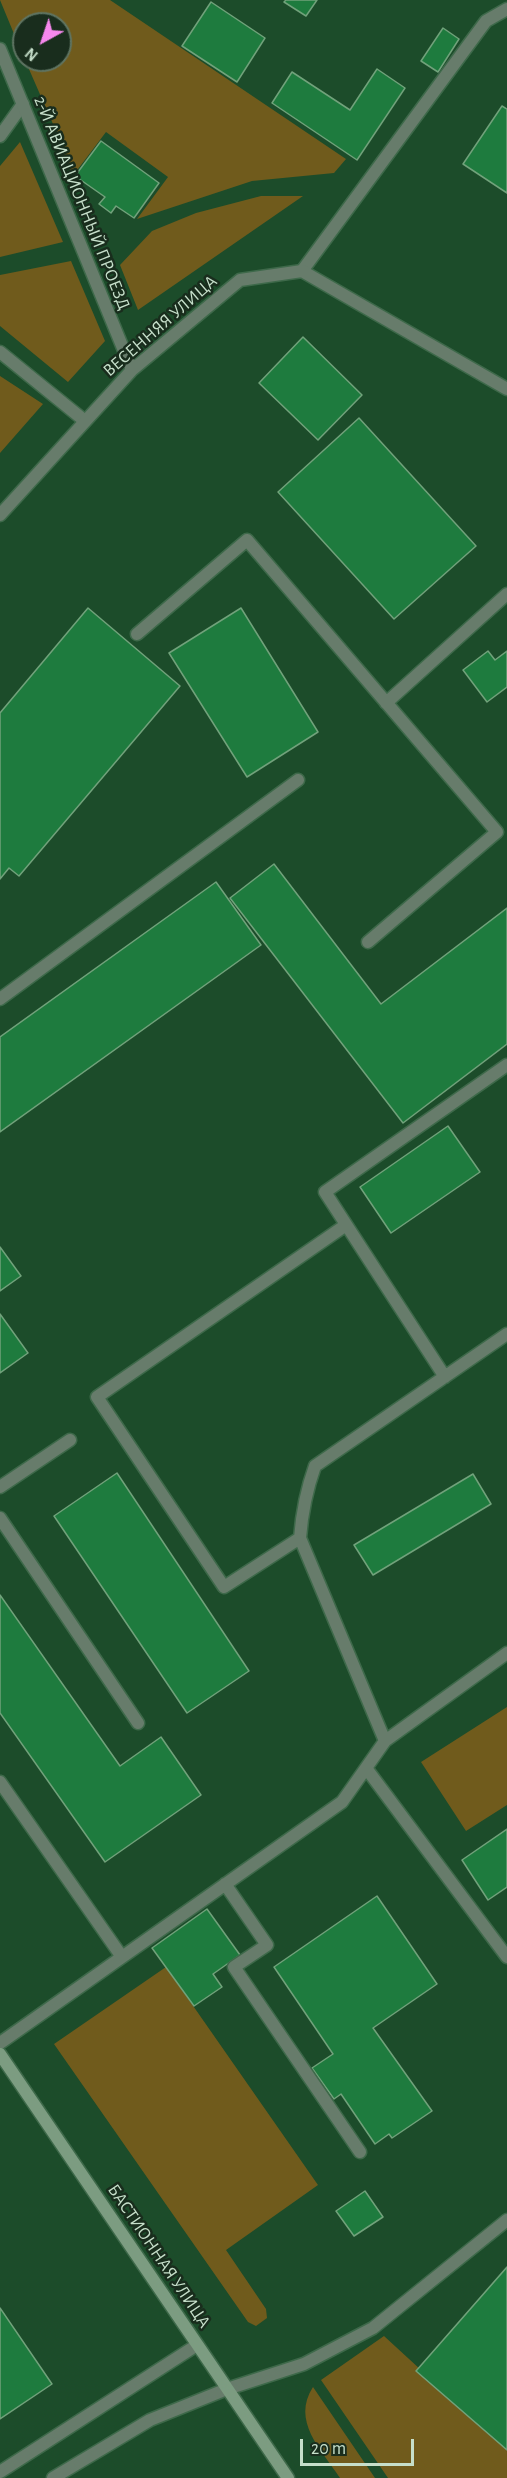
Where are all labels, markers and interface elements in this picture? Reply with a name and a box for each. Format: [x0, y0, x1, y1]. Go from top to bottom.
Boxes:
north arrow [12, 12, 72, 72]
text: N [22, 45, 41, 64]
street label: 2-Й АВИАЦИОННЫЙ ПРОЕЗД [29, 93, 135, 313]
street label: ВЕСЕННЯЯ УЛИЦА [99, 271, 221, 381]
street label: БАСТИОННАЯ УЛИЦА [103, 2180, 215, 2332]
scale bar [303, 2427, 417, 2465]
text: 20 m [311, 2440, 346, 2458]

